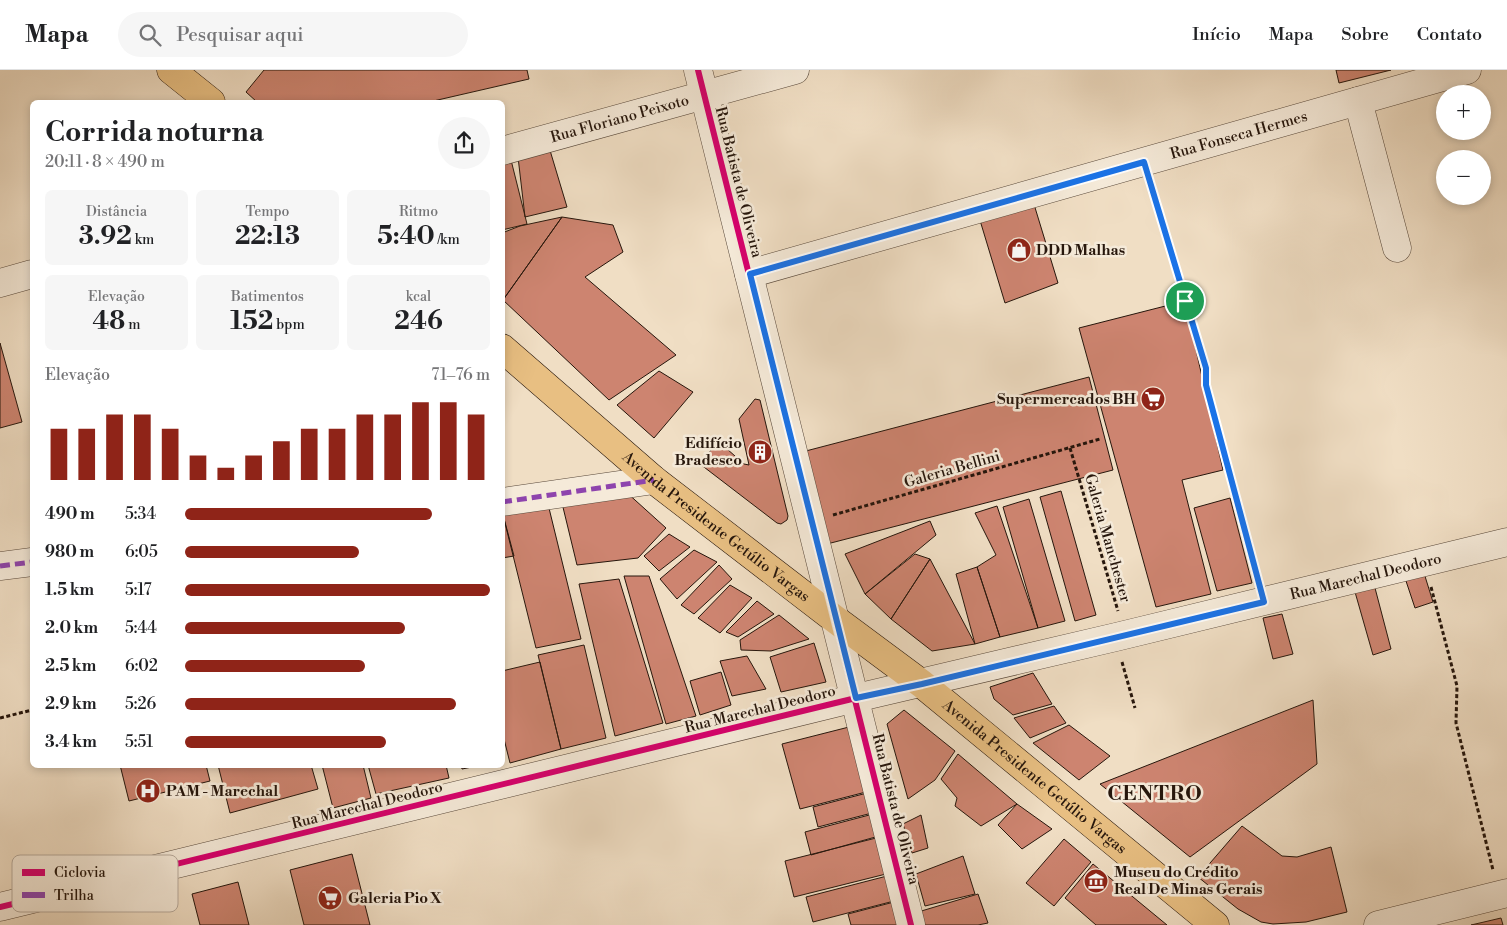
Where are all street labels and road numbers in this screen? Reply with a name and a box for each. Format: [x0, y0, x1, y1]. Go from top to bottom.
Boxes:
street label: Rua Floriano Peixoto [548, 91, 691, 147]
street label: Rua Batista de Oliveira [711, 105, 767, 260]
street label: Rua Fonseca Hermes [1168, 107, 1310, 164]
street label: Avenida Presidente Getúlio Vargas [617, 447, 813, 606]
street label: Galeria Bellini [902, 447, 1002, 492]
street label: Galeria Manchester [1080, 472, 1135, 605]
street label: Rua Marechal Deodoro [1288, 549, 1443, 604]
street label: Rua Marechal Deodoro [683, 681, 838, 737]
street label: Avenida Presidente Getúlio Vargas [938, 695, 1130, 858]
street label: Rua Batista de Oliveira [868, 732, 924, 887]
street label: Rua Marechal Deodoro [290, 777, 445, 833]

